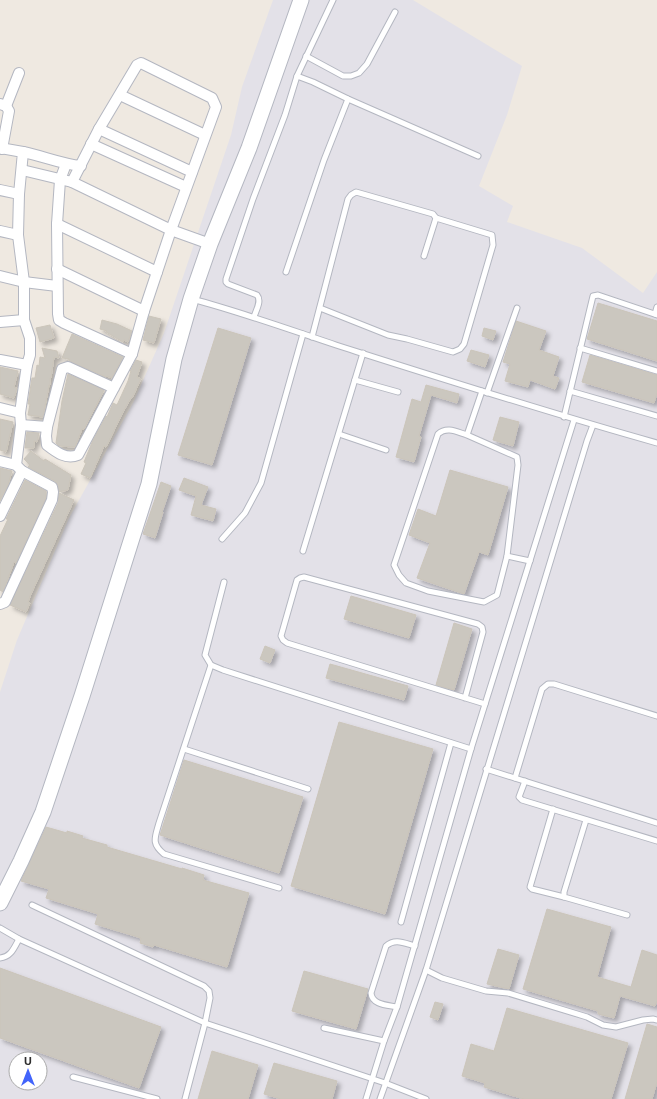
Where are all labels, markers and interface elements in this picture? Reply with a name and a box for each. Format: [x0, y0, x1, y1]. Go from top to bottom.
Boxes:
north arrow [8, 1051, 48, 1091]
text: U [24, 1053, 32, 1068]

